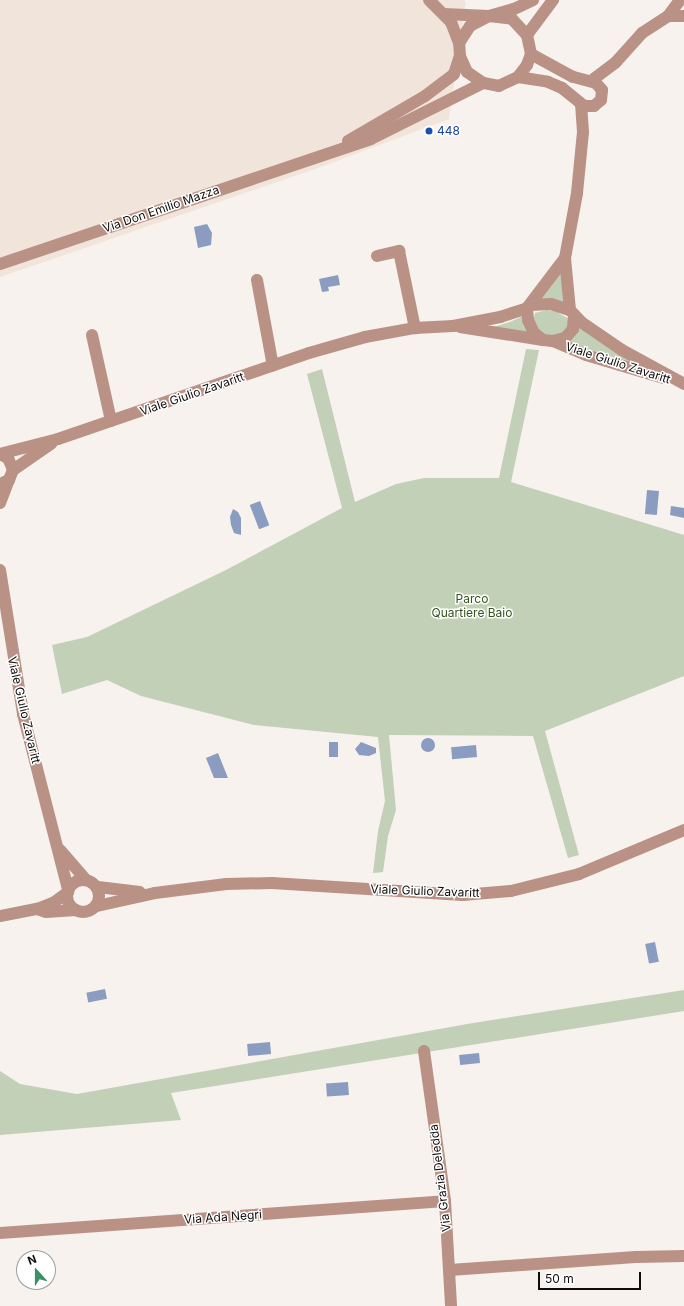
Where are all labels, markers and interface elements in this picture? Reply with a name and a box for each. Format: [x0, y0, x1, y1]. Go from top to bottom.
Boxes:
place label: 448 [437, 124, 460, 138]
marker: 448 [424, 126, 434, 136]
street label: Via Don Emilio Mazza [101, 182, 221, 236]
street label: Viale Giulio Zavaritt [564, 339, 672, 387]
street label: Viale Giulio Zavaritt [138, 369, 246, 419]
park label: Parco Quartiere Baio [432, 592, 512, 620]
street label: Viale Giulio Zavaritt [5, 655, 43, 765]
street label: Viale Giulio Zavaritt [370, 882, 480, 900]
street label: Via Grazia Deledda [426, 1123, 454, 1233]
street label: Via Ada Negri [184, 1207, 262, 1227]
north arrow [16, 1250, 56, 1290]
text: N [26, 1252, 38, 1268]
scale bar [540, 1264, 643, 1290]
text: 50 m [545, 1271, 574, 1286]

